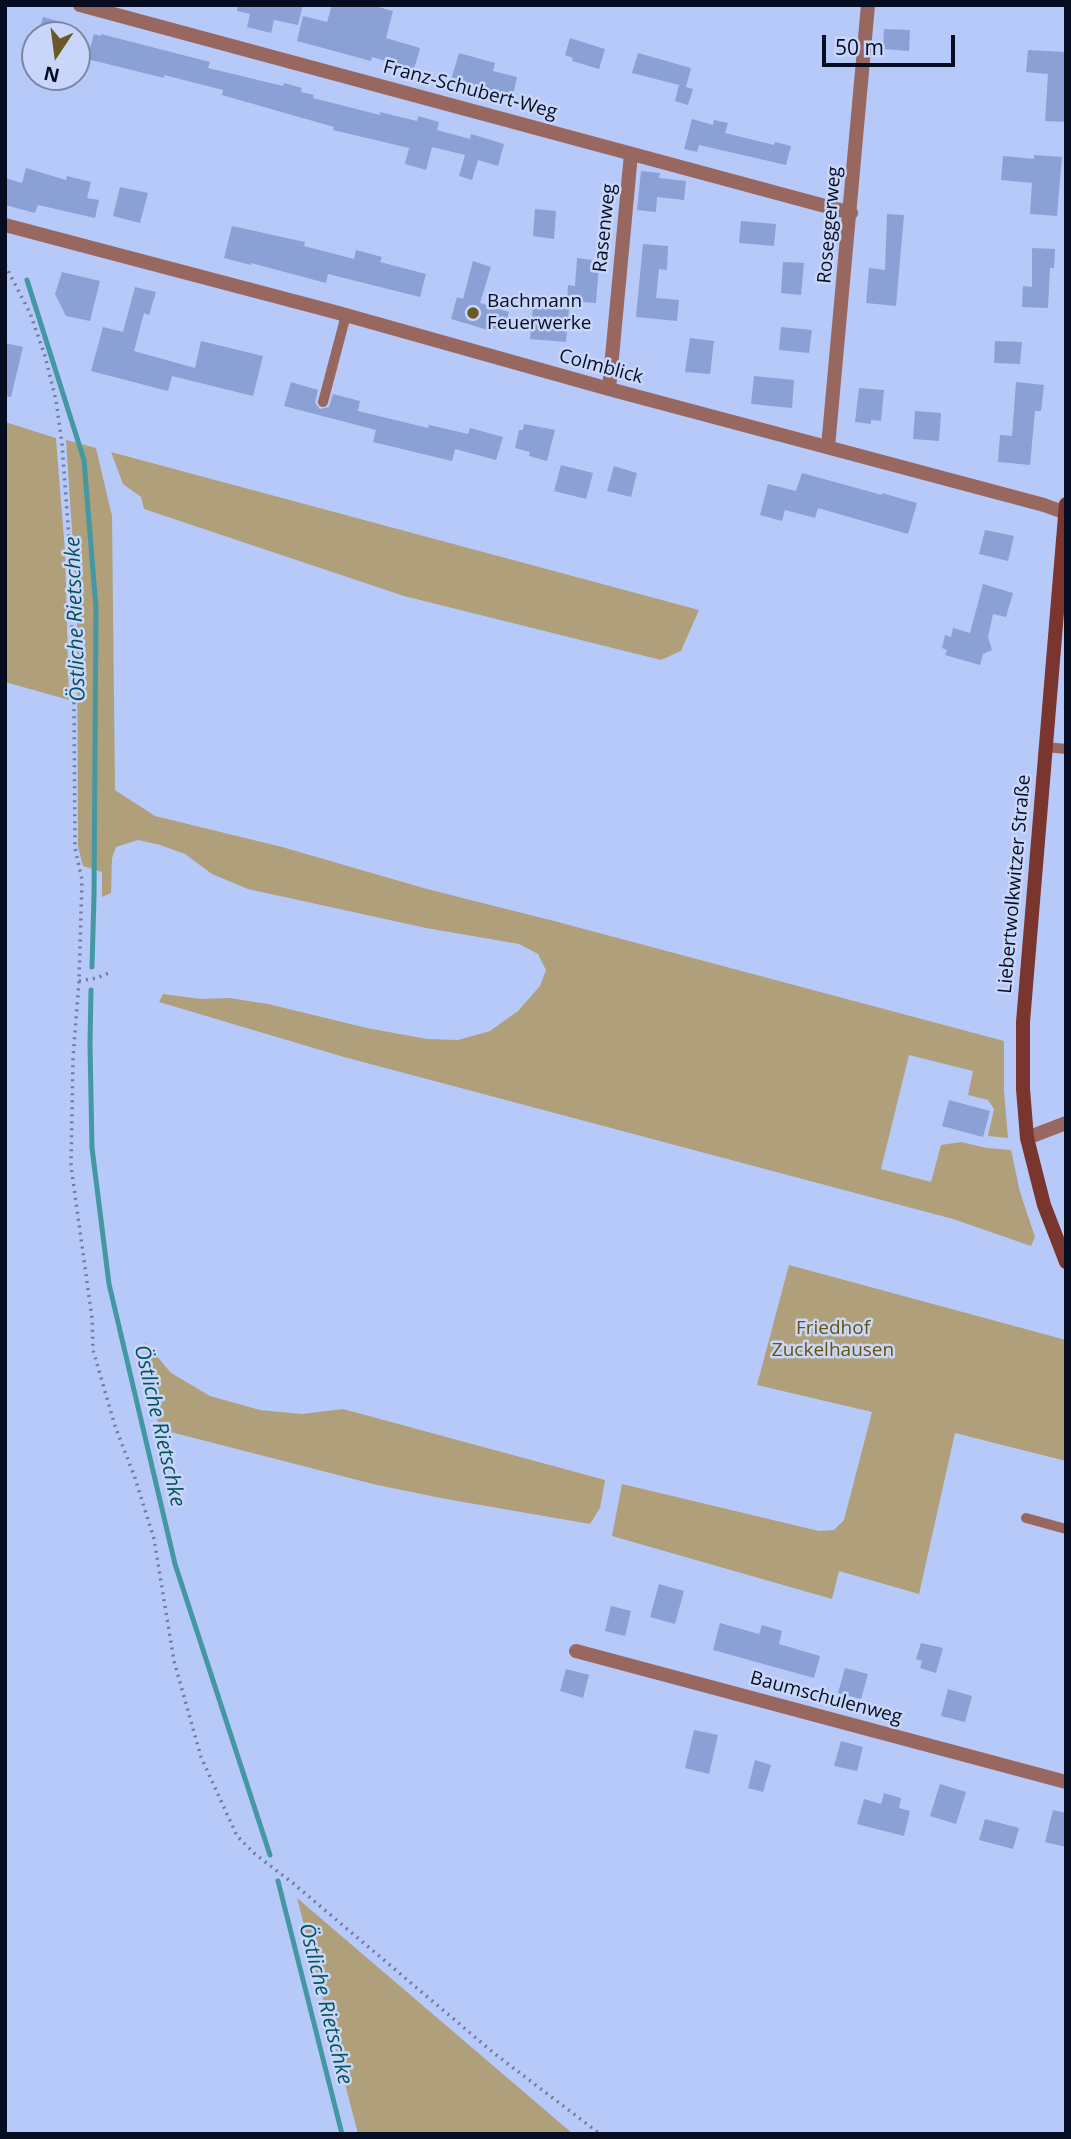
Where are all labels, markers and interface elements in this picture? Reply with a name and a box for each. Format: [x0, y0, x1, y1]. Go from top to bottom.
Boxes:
north arrow [21, 21, 91, 91]
scale bar [826, 21, 959, 65]
text: 50 m [835, 33, 884, 61]
street label: Franz-Schubert-Weg [381, 56, 559, 124]
text: N [41, 60, 62, 89]
street label: Roseggerweg [814, 165, 846, 285]
street label: Rasenweg [589, 182, 621, 274]
place label: Bachmann Feuerwerke [487, 291, 591, 335]
marker: Bachmann Feuerwerke [465, 305, 481, 321]
street label: Colmblick [556, 345, 646, 389]
water label: Östliche Rietschke [61, 536, 91, 702]
street label: Liebertwolkwitzer Straße [994, 774, 1036, 994]
park label: Friedhof Zuckelhausen [772, 1318, 894, 1362]
water label: Östliche Rietschke [128, 1343, 190, 1509]
street label: Baumschulenweg [748, 1667, 904, 1729]
water label: Östliche Rietschke [293, 1921, 357, 2087]

